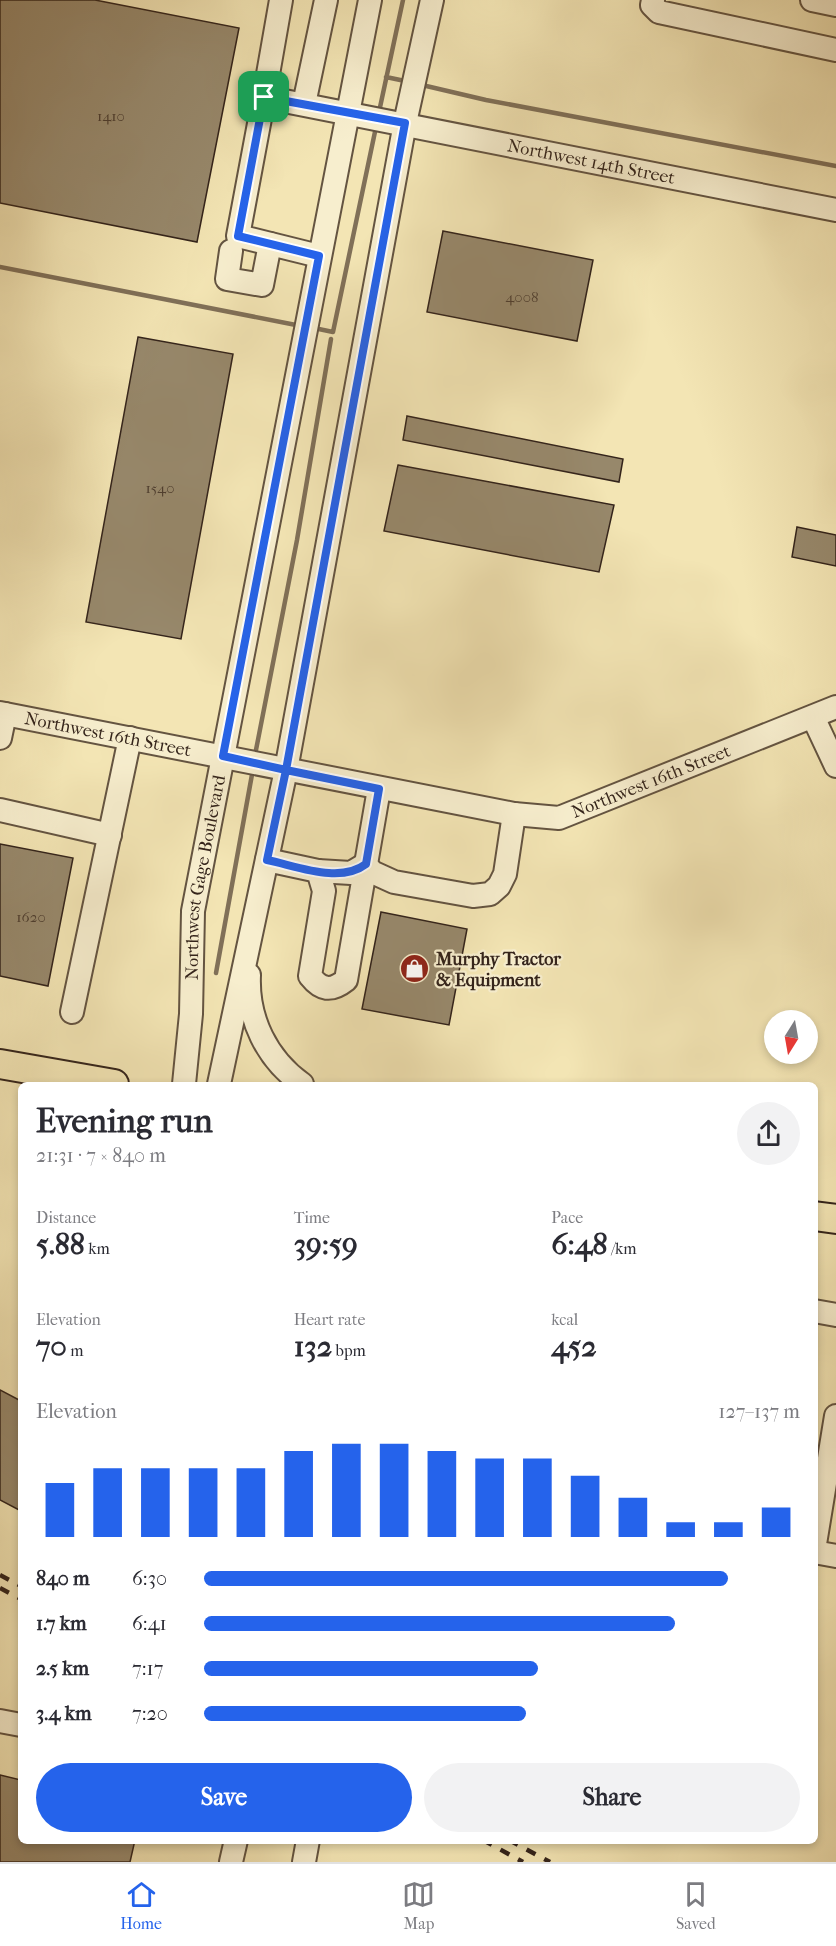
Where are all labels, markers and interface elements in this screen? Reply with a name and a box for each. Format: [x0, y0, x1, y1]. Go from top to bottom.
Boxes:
pin [238, 71, 289, 122]
icon: arrive [247, 80, 280, 113]
house number: 1410 [97, 107, 125, 125]
street label: Northwest 14th Street [506, 135, 677, 189]
house number: 4008 [506, 288, 538, 306]
house number: 1540 [146, 479, 174, 497]
street label: Northwest 16th Street [23, 708, 194, 761]
street label: Northwest 16th Street [568, 740, 734, 822]
street label: Northwest Gage Boulevard [181, 773, 230, 980]
house number: 1620 [16, 908, 46, 926]
place label: Murphy Tractor & Equipment [435, 949, 561, 991]
shop icon: Murphy Tractor & Equipment [399, 953, 431, 985]
north arrow [764, 1010, 818, 1064]
map controls [764, 1010, 818, 1064]
text: Evening run [36, 1102, 213, 1141]
button: share [737, 1102, 800, 1165]
text: 21:31 · 7 × 840 m [36, 1144, 166, 1167]
text: Distance [36, 1208, 96, 1227]
text: Time [294, 1208, 330, 1227]
text: Pace [551, 1208, 583, 1227]
text: 5.88 [36, 1227, 85, 1262]
text: 39:59 [294, 1227, 358, 1262]
text: 6:48 [551, 1227, 608, 1262]
text: km [85, 1239, 110, 1258]
text: /km [608, 1239, 637, 1258]
text: Elevation [36, 1310, 101, 1329]
text: Heart rate [294, 1310, 365, 1329]
text: kcal [551, 1310, 578, 1329]
text: 70 [36, 1329, 67, 1364]
text: 132 [294, 1329, 332, 1364]
text: 452 [551, 1329, 597, 1364]
text: m [67, 1341, 84, 1360]
text: bpm [332, 1341, 366, 1360]
text: Elevation [36, 1400, 117, 1423]
text: 127–137 m [718, 1400, 800, 1423]
text: 840 m [36, 1567, 90, 1590]
text: 6:30 [132, 1567, 167, 1590]
text: 1.7 km [36, 1612, 87, 1635]
text: 6:41 [132, 1612, 167, 1635]
text: 2.5 km [36, 1657, 89, 1680]
text: 7:17 [132, 1657, 163, 1680]
text: 3.4 km [36, 1702, 92, 1725]
text: 7:20 [132, 1702, 168, 1725]
button: Save [36, 1763, 412, 1832]
button: Share [424, 1763, 800, 1832]
tab: Home [120, 1878, 162, 1933]
tab: Map [402, 1878, 435, 1933]
tab: Saved [676, 1878, 716, 1933]

